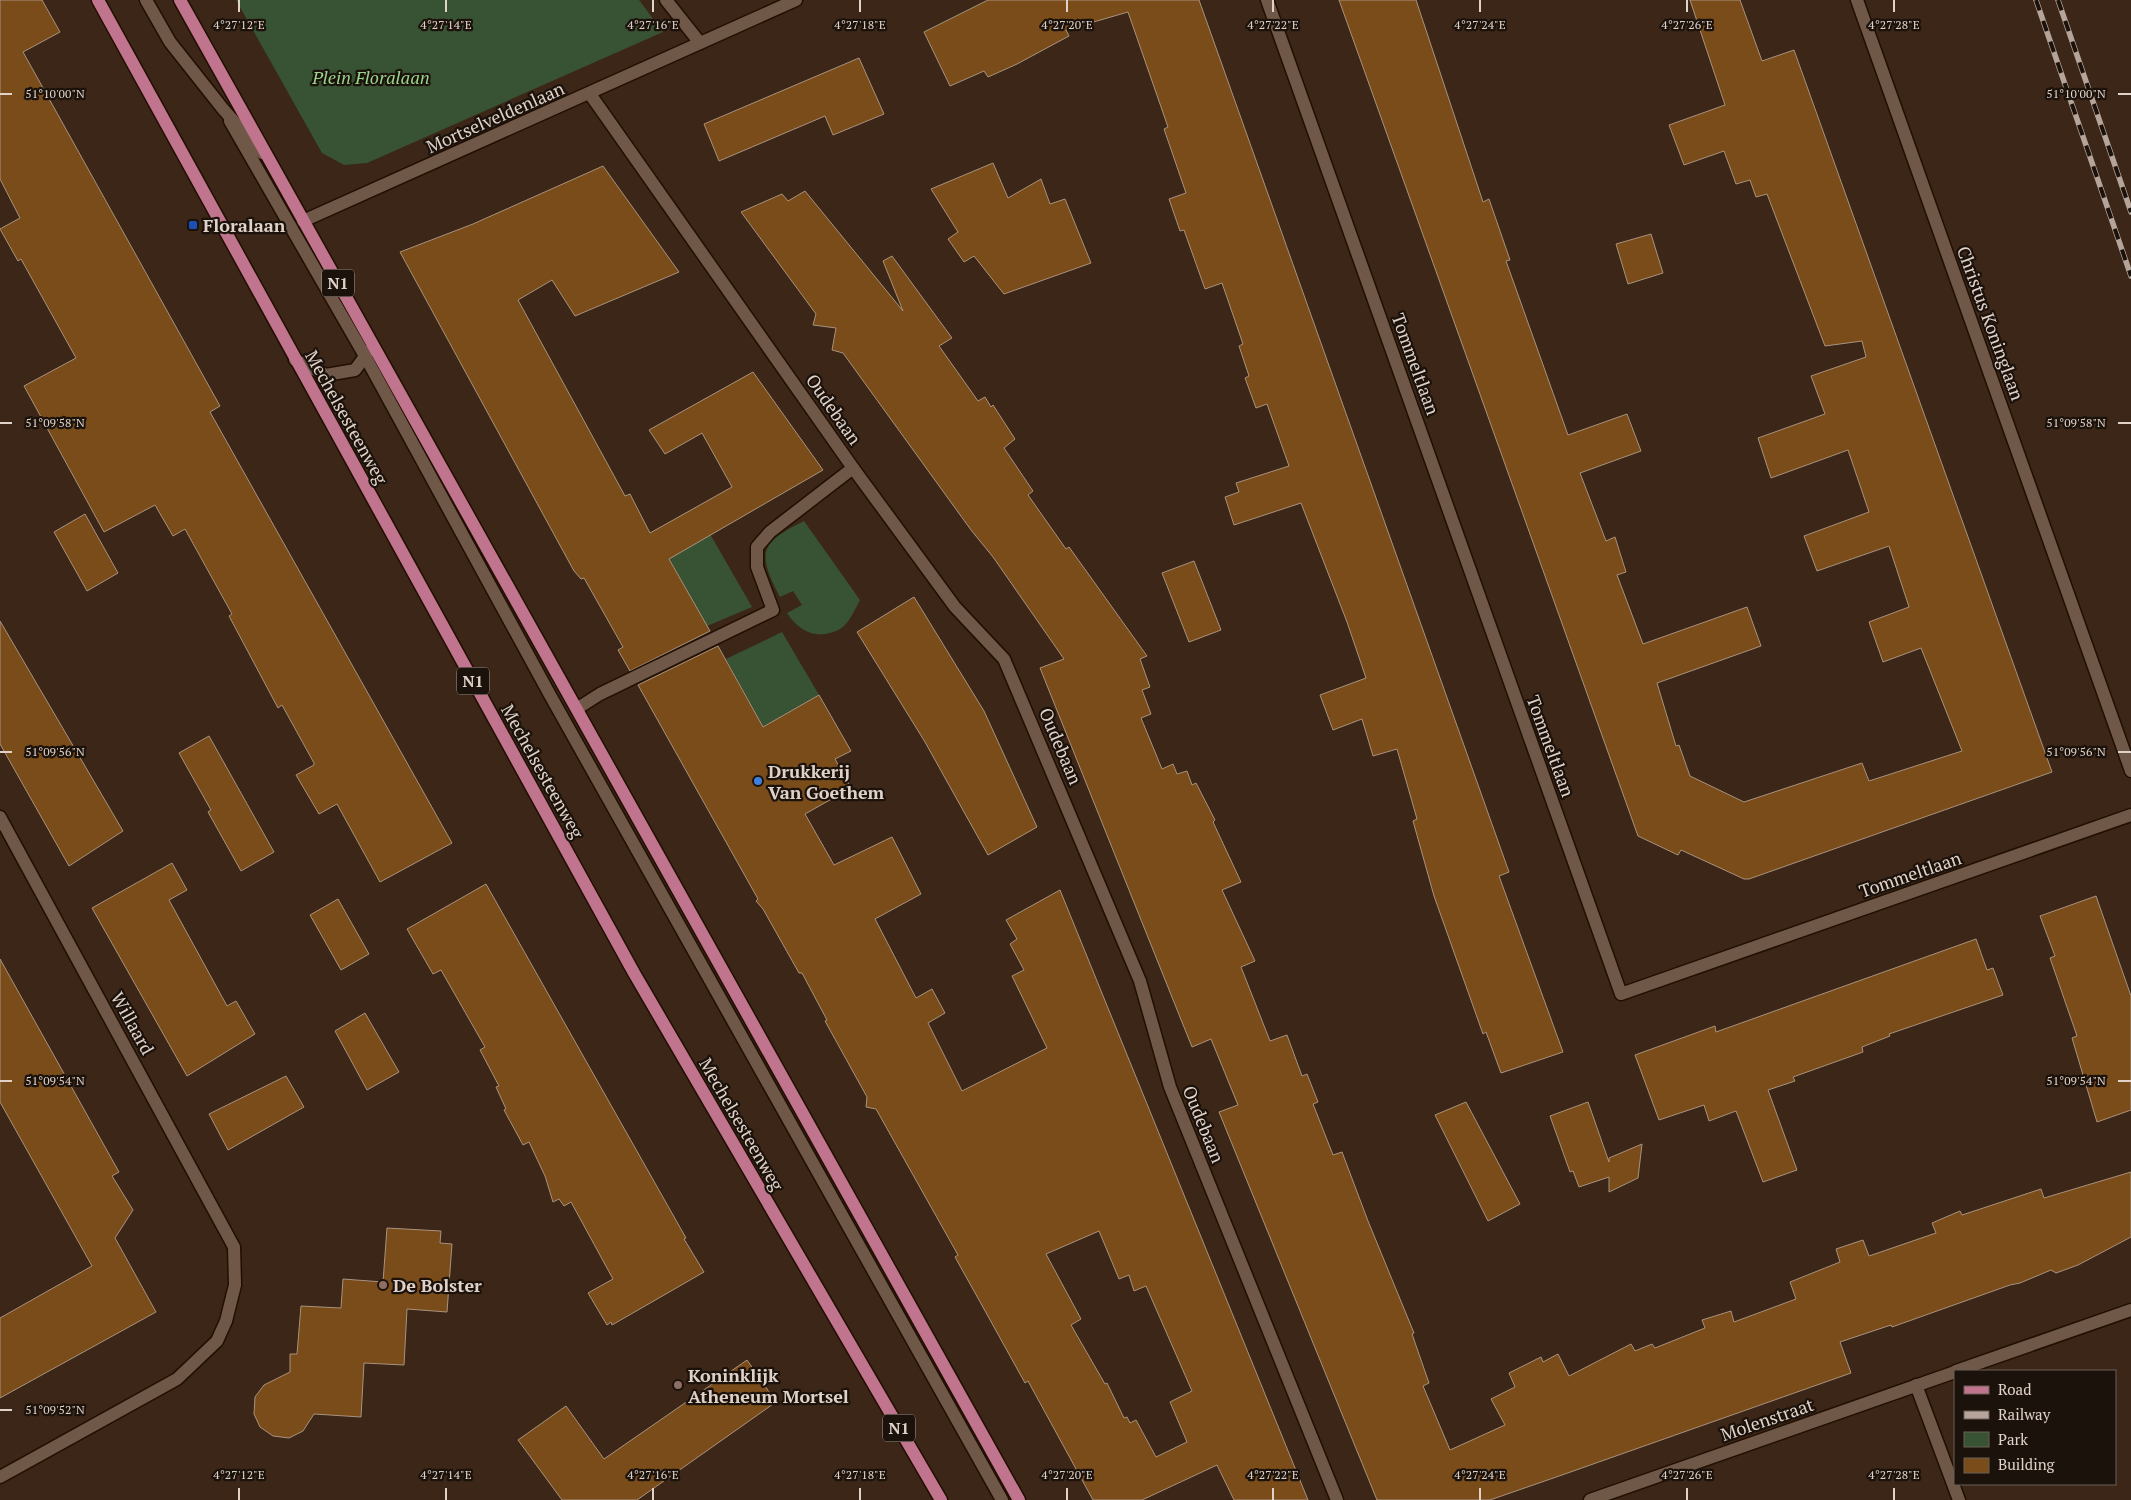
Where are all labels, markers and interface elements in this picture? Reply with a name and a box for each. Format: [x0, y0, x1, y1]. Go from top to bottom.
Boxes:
text: 4°27'12"E [213, 17, 265, 32]
text: 4°27'14"E [420, 17, 472, 32]
text: 4°27'16"E [627, 17, 679, 32]
text: 4°27'18"E [834, 17, 886, 32]
text: 4°27'20"E [1041, 17, 1093, 32]
text: 4°27'22"E [1247, 17, 1299, 32]
text: 4°27'24"E [1454, 17, 1506, 32]
text: 4°27'26"E [1661, 17, 1713, 32]
text: 4°27'28"E [1868, 17, 1920, 32]
park label: Plein Floralaan [311, 65, 430, 89]
street label: Mortselveldenlaan [422, 76, 568, 158]
text: 51°10'00"N [25, 86, 85, 101]
text: 51°10'00"N [2046, 86, 2106, 101]
place label: Floralaan [203, 213, 286, 237]
marker: Floralaan [187, 219, 199, 231]
street label: Christus Koninglaan [1952, 242, 2030, 404]
road number: N1 [322, 270, 354, 296]
street label: Tommeltlaan [1387, 310, 1446, 418]
street label: Mechelsesteenweg [300, 346, 394, 489]
street label: Oudebaan [801, 369, 867, 449]
text: 51°09'58"N [25, 415, 85, 430]
text: 51°09'58"N [2046, 415, 2106, 430]
road number: N1 [457, 668, 489, 694]
street label: Tommeltlaan [1522, 692, 1581, 800]
street label: Mechelsesteenweg [496, 700, 590, 843]
street label: Oudebaan [1034, 704, 1088, 788]
text: 51°09'56"N [25, 744, 85, 759]
text: 51°09'56"N [2046, 744, 2106, 759]
place label: Drukkerij Van Goethem [768, 759, 885, 804]
marker: Drukkerij Van Goethem [752, 775, 764, 787]
street label: Tommeltlaan [1856, 845, 1965, 903]
street label: Willaard [106, 987, 160, 1059]
street label: Mechelsesteenweg [694, 1053, 790, 1195]
text: 51°09'54"N [25, 1073, 85, 1088]
text: 51°09'54"N [2046, 1073, 2106, 1088]
street label: Oudebaan [1178, 1082, 1230, 1167]
place label: De Bolster [393, 1273, 482, 1297]
marker: De Bolster [377, 1279, 389, 1291]
place label: Koninklijk Atheneum Mortsel [688, 1363, 849, 1408]
legend [1954, 1370, 2116, 1485]
marker: Koninklijk Atheneum Mortsel [672, 1379, 684, 1391]
text: Road [1998, 1379, 2031, 1399]
street label: Molenstraat [1717, 1392, 1817, 1446]
text: 51°09'52"N [25, 1402, 85, 1417]
text: Railway [1998, 1404, 2051, 1424]
road number: N1 [883, 1415, 915, 1442]
text: Park [1998, 1429, 2028, 1449]
text: Building [1998, 1454, 2056, 1474]
text: 4°27'12"E [213, 1467, 265, 1482]
text: 4°27'14"E [420, 1467, 472, 1482]
text: 4°27'16"E [627, 1467, 679, 1482]
text: 4°27'18"E [834, 1467, 886, 1482]
text: 4°27'20"E [1041, 1467, 1093, 1482]
text: 4°27'22"E [1247, 1467, 1299, 1482]
text: 4°27'24"E [1454, 1467, 1506, 1482]
text: 4°27'26"E [1661, 1467, 1713, 1482]
text: 4°27'28"E [1868, 1467, 1920, 1482]

